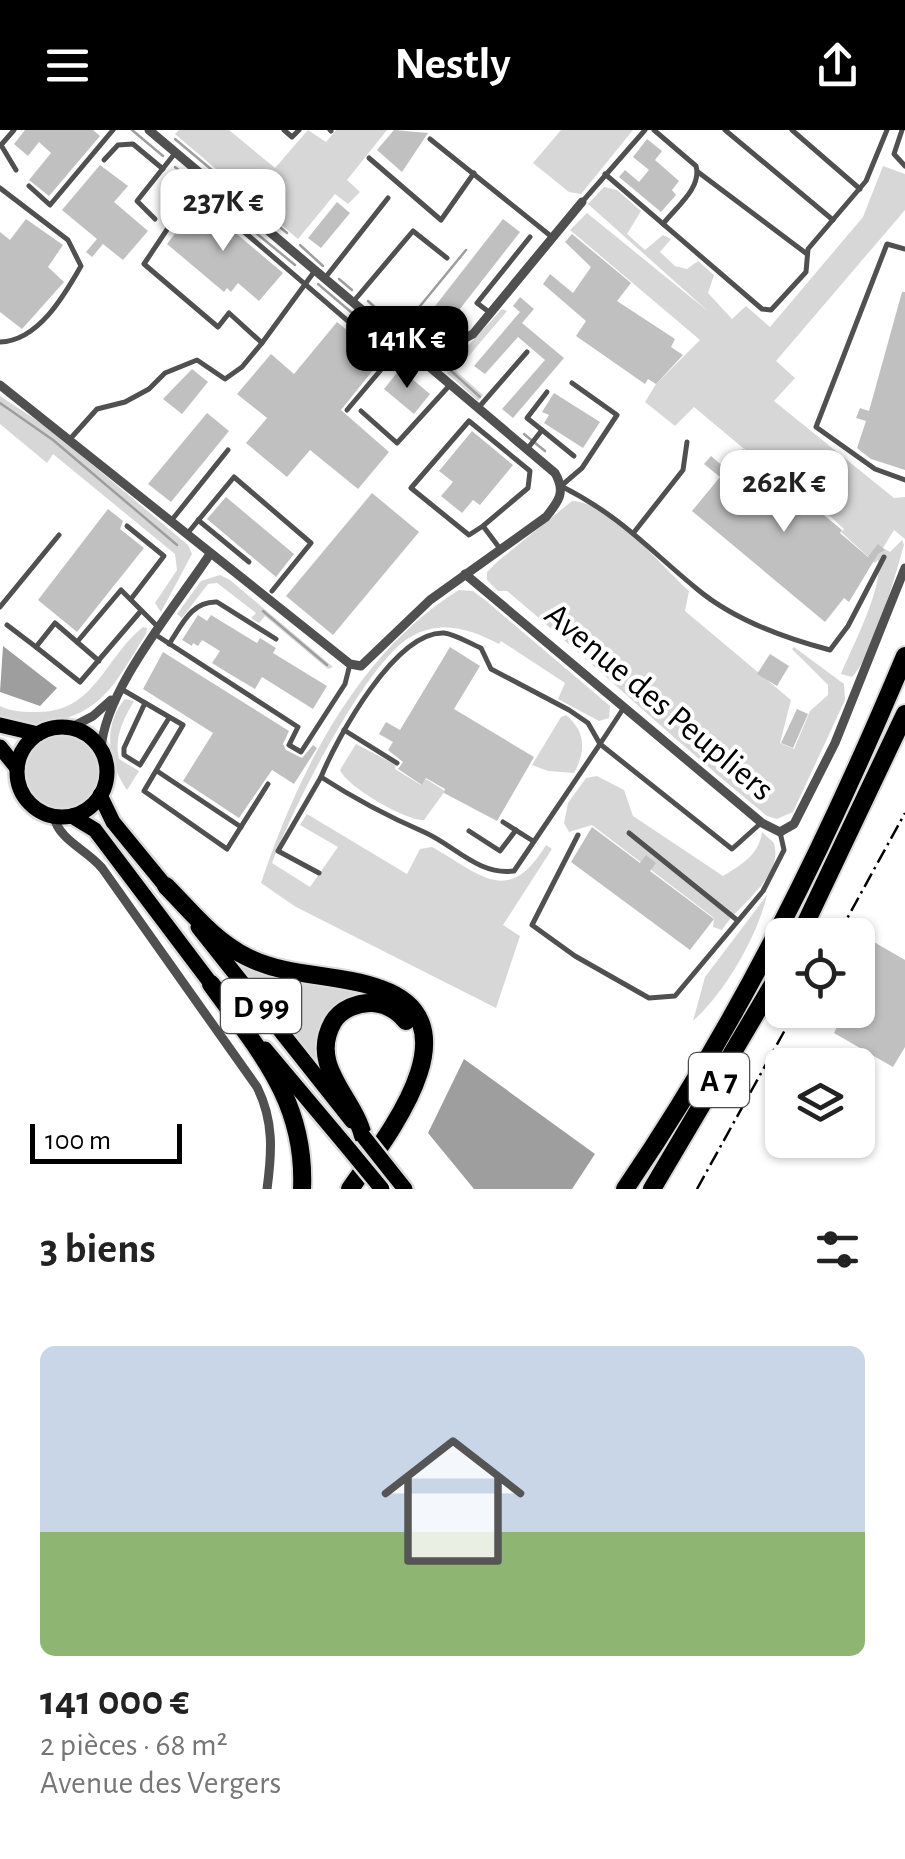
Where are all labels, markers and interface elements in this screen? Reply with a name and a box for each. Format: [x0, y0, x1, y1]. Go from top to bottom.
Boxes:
icon: menu [40, 38, 95, 93]
icon: share [810, 38, 865, 93]
text: Nestly [394, 42, 511, 87]
pin: 237K € [142, 169, 304, 254]
text: 237K € [182, 185, 264, 217]
pin: 141K € [326, 306, 488, 391]
text: 141K € [368, 322, 446, 354]
pin: 262K € [703, 450, 865, 535]
text: 262K € [742, 466, 826, 498]
street label: Avenue des Peupliers [538, 597, 780, 808]
map controls [765, 918, 875, 1158]
button: locate [765, 918, 875, 1028]
road number: D 99 [221, 979, 301, 1033]
button: layers [765, 1048, 875, 1158]
road number: A 7 [689, 1053, 749, 1107]
scale bar [30, 1119, 182, 1164]
text: 100 m [45, 1127, 111, 1155]
icon: filters [810, 1222, 865, 1277]
text: 3 biens [40, 1228, 156, 1270]
icon: home [363, 1411, 543, 1591]
text: 141 000 € [40, 1680, 189, 1722]
text: 2 pièces · 68 m² [40, 1729, 228, 1761]
text: Avenue des Vergers [40, 1767, 281, 1799]

